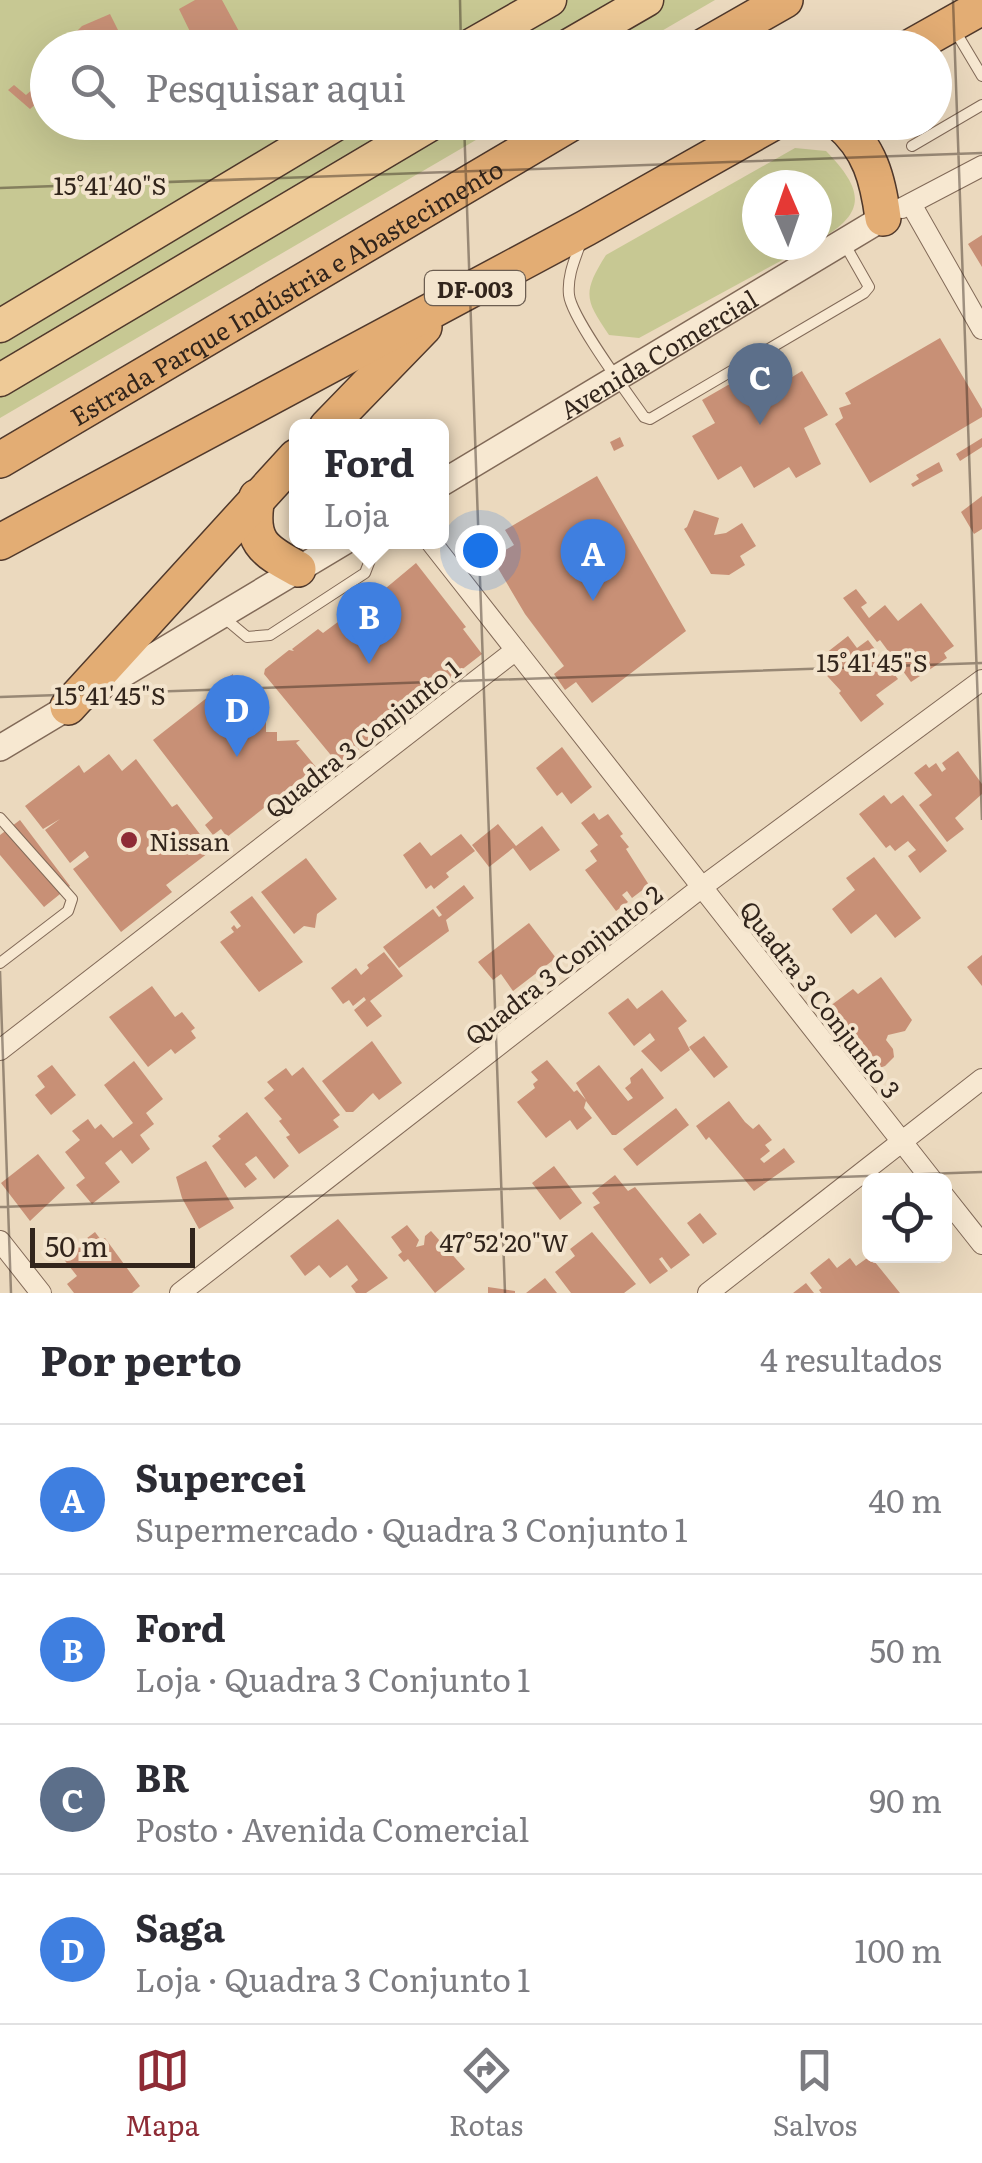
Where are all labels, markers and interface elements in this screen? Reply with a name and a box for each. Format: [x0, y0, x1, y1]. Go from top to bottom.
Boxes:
search box [30, 30, 952, 140]
text: Pesquisar aqui [145, 57, 406, 114]
icon: search [65, 58, 120, 113]
street label: Estrada Parque Indústria e Abastecimento [62, 149, 509, 434]
text: 15°41'40"S [53, 166, 167, 203]
north arrow [742, 170, 832, 260]
road number: DF-003 [425, 271, 525, 305]
street label: Avenida Comercial [554, 281, 762, 423]
pin: C [728, 342, 792, 425]
popup [289, 419, 449, 549]
text: Ford [324, 432, 414, 489]
text: Loja [324, 489, 389, 537]
pin: A [560, 518, 626, 601]
your location [455, 525, 506, 576]
pin: B [336, 582, 402, 664]
text: 15°41'45"S [816, 643, 928, 680]
street label: Quadra 3 Conjunto 1 [256, 650, 468, 826]
pin: D [204, 674, 270, 757]
text: 15°41'45"S [54, 676, 166, 713]
place label: Nissan [149, 822, 230, 859]
marker: Nissan [118, 829, 140, 851]
street label: Quadra 3 Conjunto 2 [456, 875, 670, 1053]
street label: Quadra 3 Conjunto 3 [732, 892, 910, 1106]
map controls [862, 1173, 952, 1263]
button: locate [862, 1173, 952, 1263]
scale bar [30, 1223, 195, 1268]
text: 47°52'20"W [440, 1223, 568, 1260]
text: 50 m [45, 1224, 108, 1266]
text: Por perto [40, 1327, 242, 1389]
text: 4 resultados [760, 1334, 942, 1382]
text: Supercei [135, 1447, 306, 1504]
text: A [60, 1475, 85, 1523]
text: 40 m [868, 1475, 942, 1523]
text: Supermercado · Quadra 3 Conjunto 1 [135, 1504, 688, 1552]
text: Ford [135, 1597, 226, 1654]
text: B [61, 1625, 84, 1673]
text: 50 m [870, 1625, 942, 1673]
text: Loja · Quadra 3 Conjunto 1 [135, 1654, 530, 1702]
text: BR [135, 1747, 190, 1804]
text: C [61, 1775, 84, 1823]
text: 90 m [869, 1775, 942, 1823]
text: Posto · Avenida Comercial [135, 1804, 529, 1852]
text: Saga [135, 1897, 225, 1954]
text: D [60, 1925, 85, 1973]
text: 100 m [855, 1925, 942, 1973]
text: Loja · Quadra 3 Conjunto 1 [135, 1954, 530, 2002]
tab: Mapa [125, 2043, 200, 2145]
tab: Rotas [449, 2043, 523, 2145]
tab: Salvos [773, 2043, 857, 2145]

